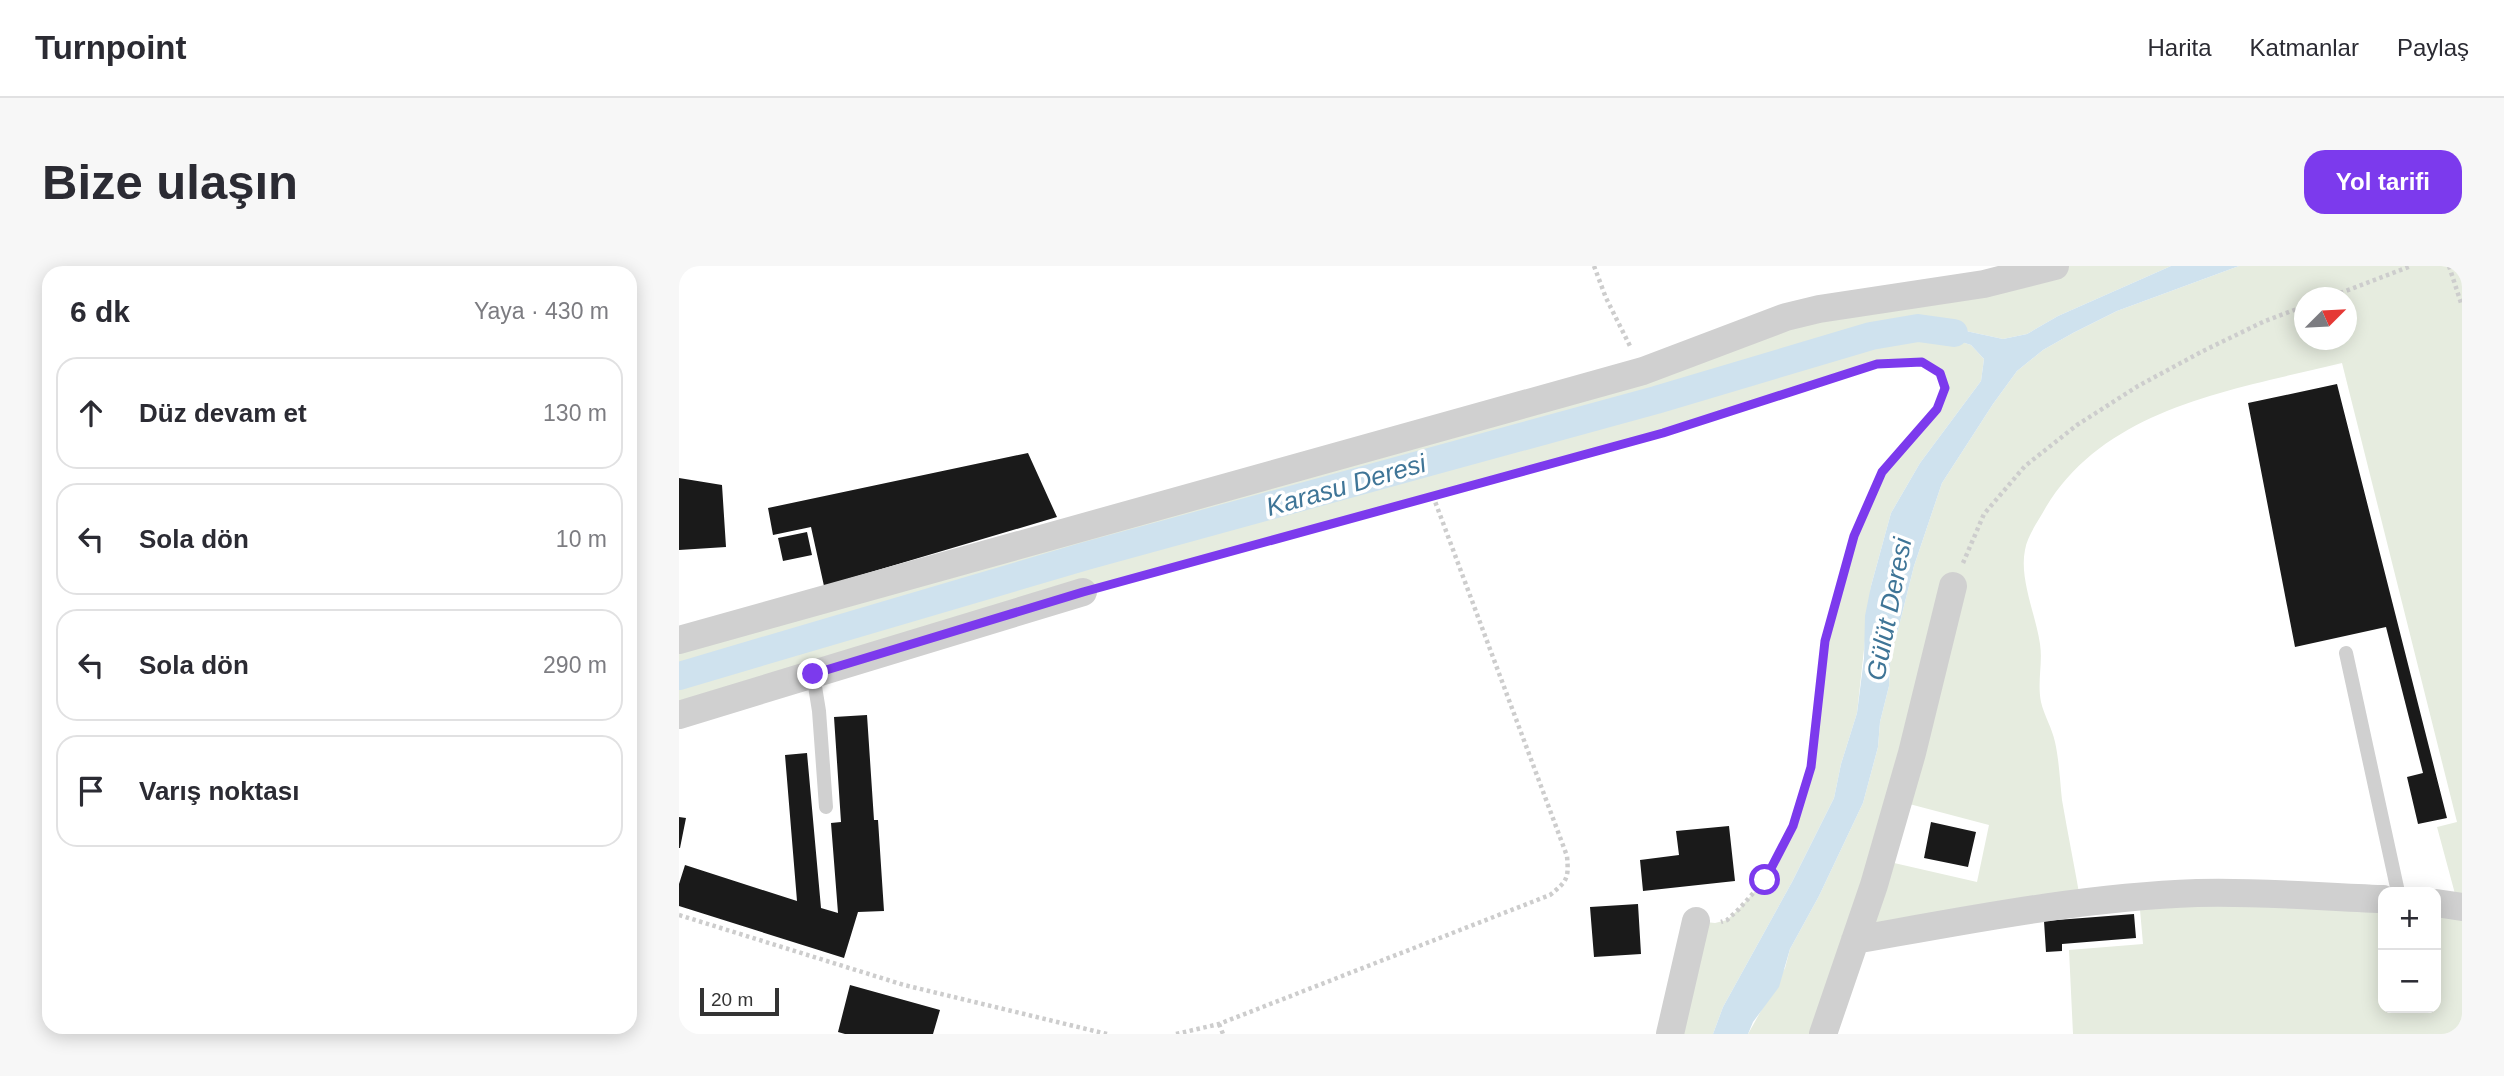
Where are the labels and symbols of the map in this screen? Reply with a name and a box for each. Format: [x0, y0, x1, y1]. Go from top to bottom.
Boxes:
north arrow [2294, 287, 2357, 350]
water label: Karasu Deresi [1263, 448, 1430, 522]
water label: Gülüt Deresi [1860, 534, 1918, 683]
route end [797, 658, 828, 689]
route start [1749, 864, 1780, 895]
scale bar [700, 985, 779, 1017]

